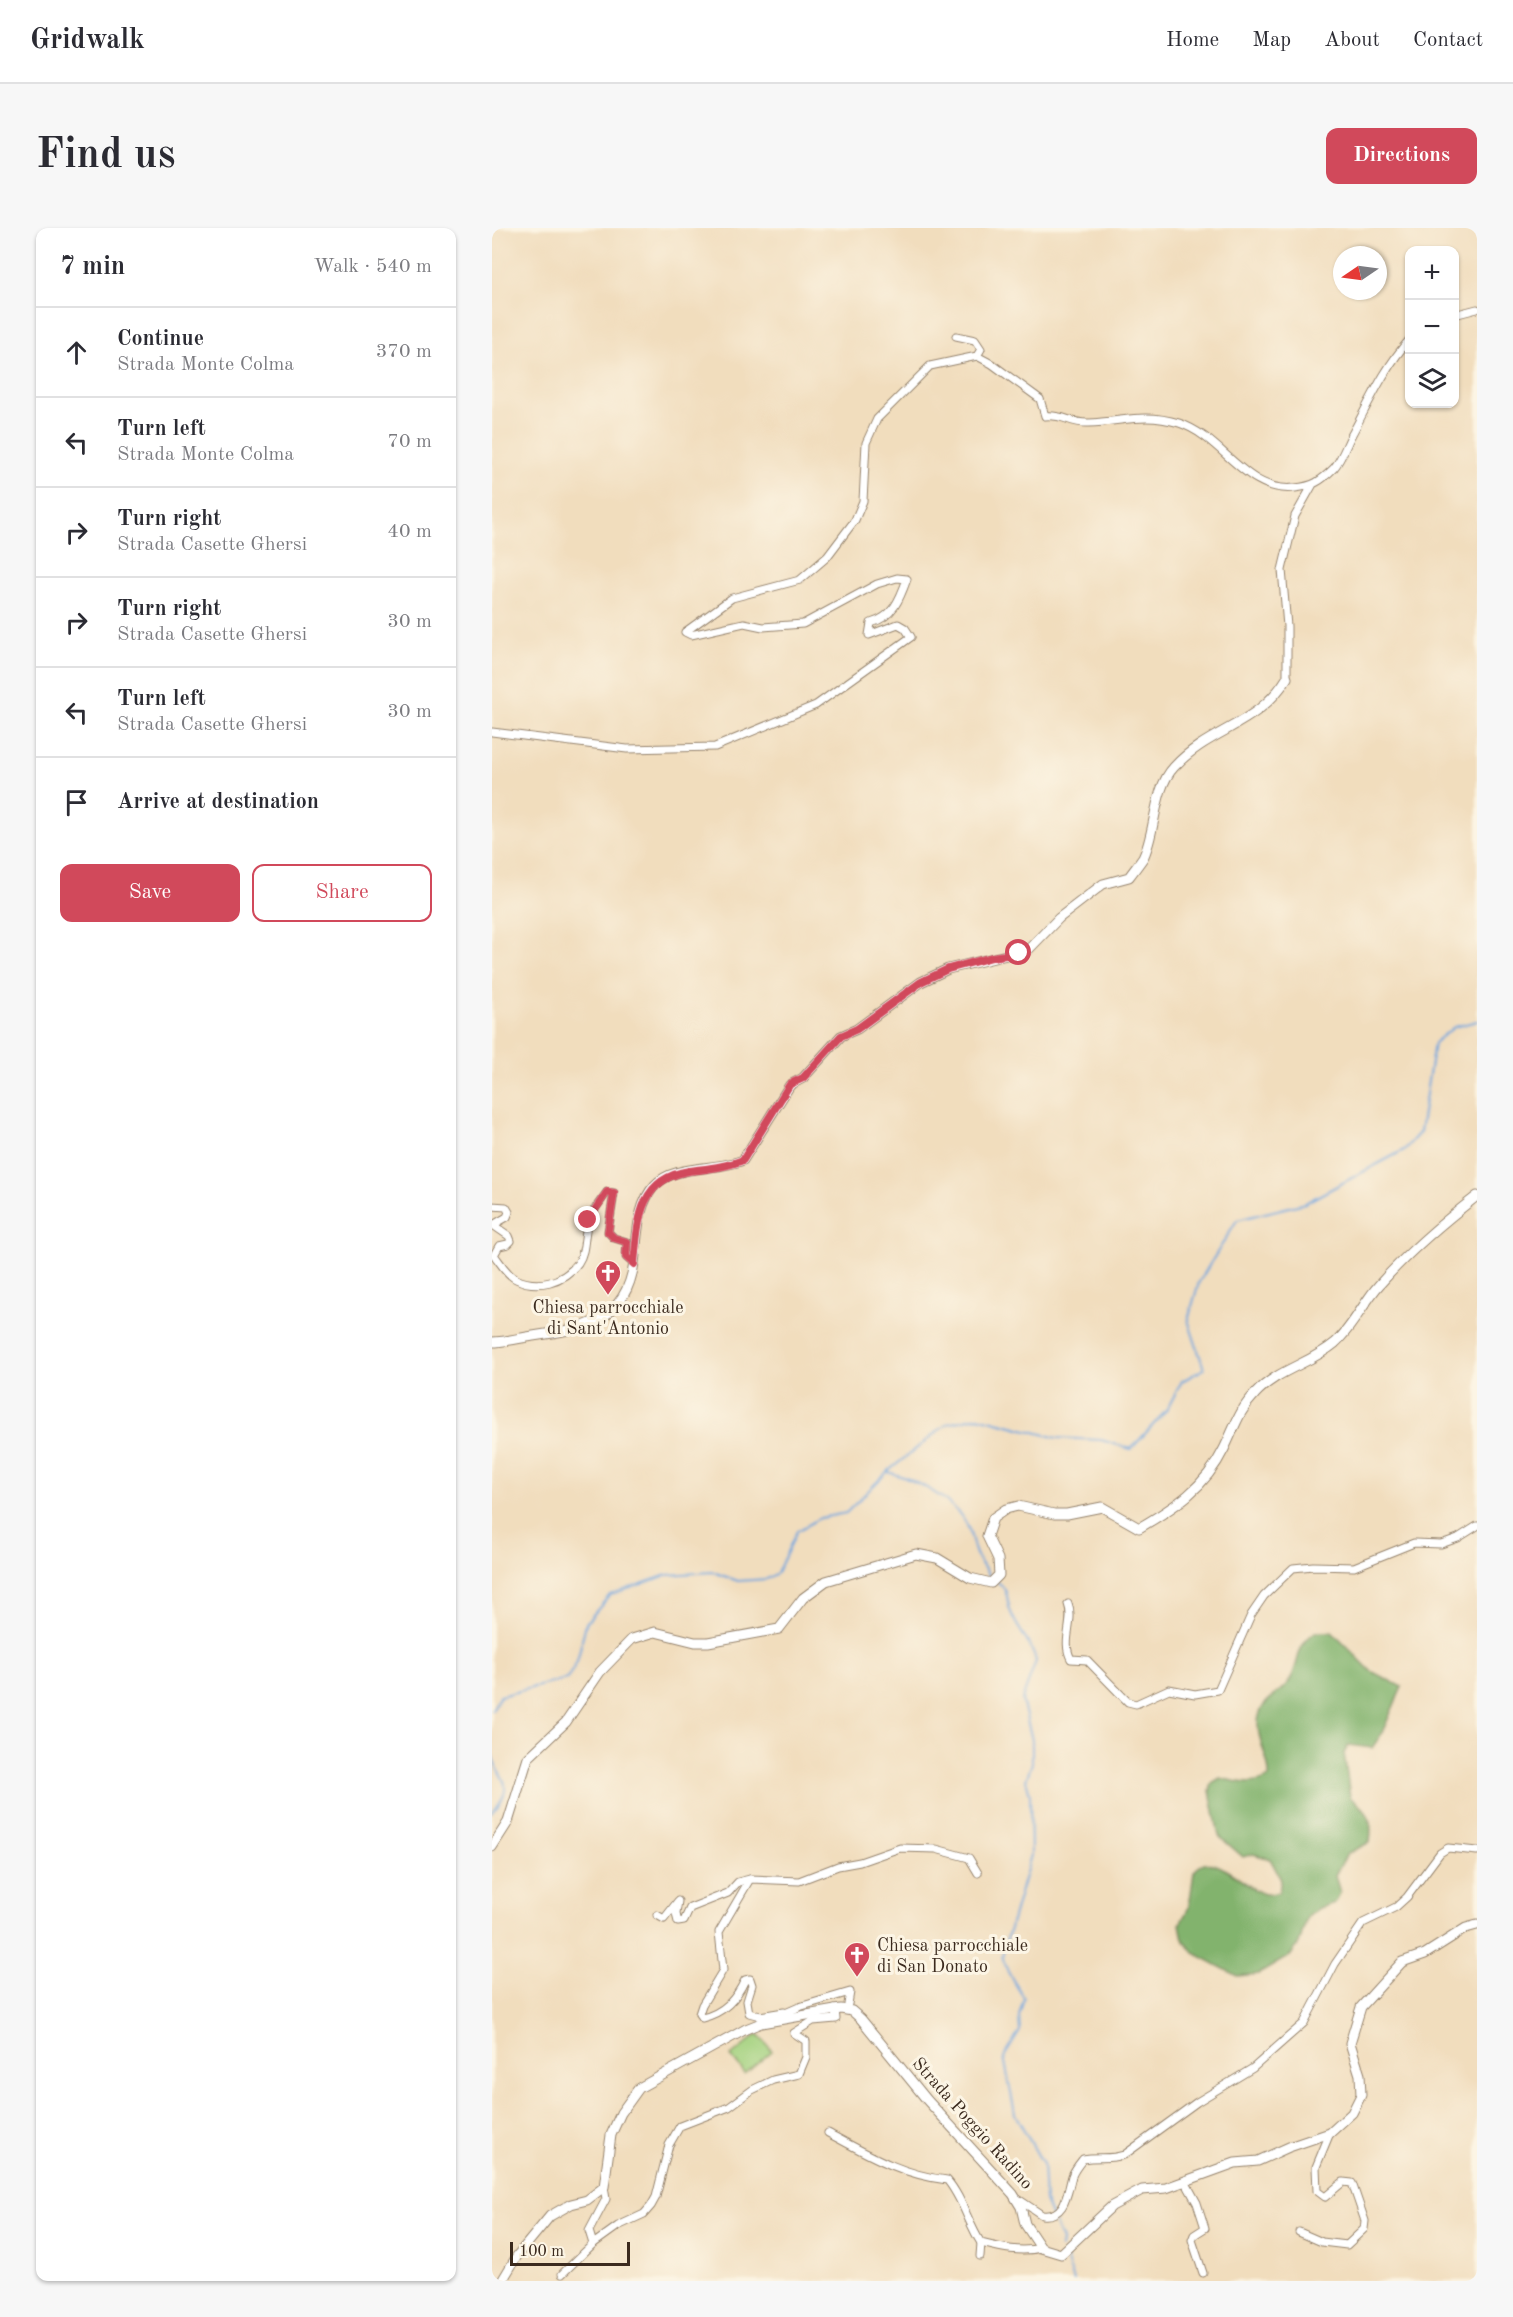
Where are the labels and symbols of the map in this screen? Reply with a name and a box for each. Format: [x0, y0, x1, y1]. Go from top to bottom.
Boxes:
north arrow [1333, 246, 1387, 300]
route start [1005, 939, 1031, 965]
route end [574, 1206, 600, 1232]
church icon: Chiesa parrocchiale di Sant'Antonio [593, 1258, 623, 1296]
place label: Chiesa parrocchiale di Sant'Antonio [532, 1299, 684, 1338]
place label: Chiesa parrocchiale di San Donato [877, 1937, 1028, 1976]
church icon: Chiesa parrocchiale di San Donato [842, 1940, 872, 1978]
street label: Strada Poggio Radino [909, 2054, 1036, 2193]
scale bar [510, 2239, 630, 2266]

